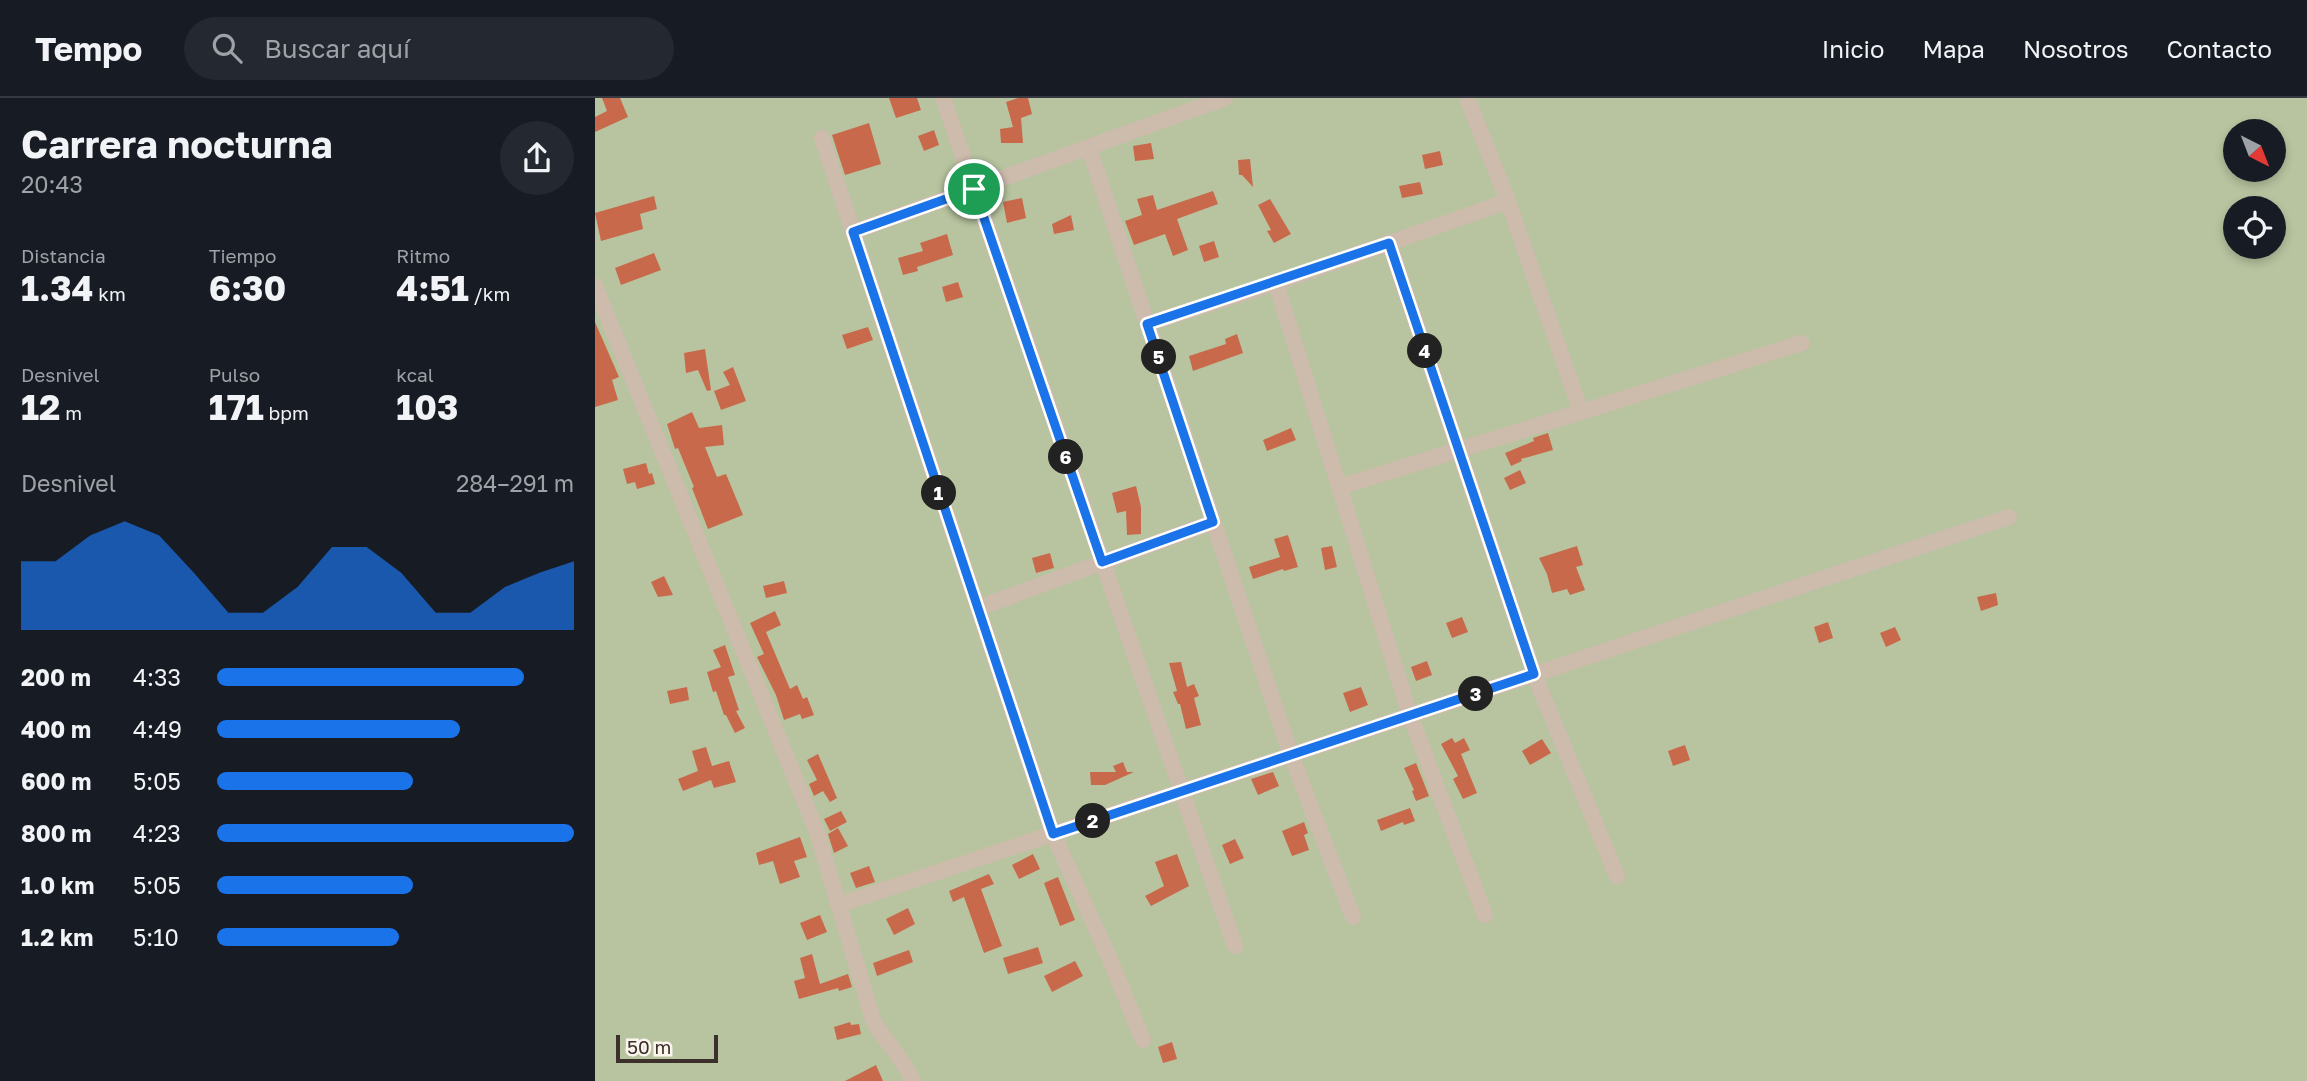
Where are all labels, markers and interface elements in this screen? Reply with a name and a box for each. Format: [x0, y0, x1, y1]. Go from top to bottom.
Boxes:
search box [184, 17, 674, 80]
text: Tempo [35, 29, 142, 68]
icon: search [208, 29, 246, 67]
text: Buscar aquí [264, 33, 410, 64]
text: Inicio [1822, 34, 1884, 63]
text: Mapa [1922, 34, 1985, 63]
text: Nosotros [2023, 34, 2129, 63]
text: Contacto [2167, 34, 2272, 63]
north arrow [2223, 119, 2285, 182]
map controls [2223, 119, 2286, 259]
text: Carrera nocturna [21, 121, 333, 166]
button: share [500, 121, 574, 195]
pin [944, 159, 1004, 219]
text: 20:43 [21, 170, 83, 198]
icon: arrive [955, 170, 993, 208]
button: locate [2223, 196, 2286, 259]
text: Distancia [21, 244, 106, 267]
text: Tiempo [209, 244, 276, 267]
text: Ritmo [396, 244, 450, 267]
text: 1.34 [21, 267, 93, 309]
text: 6:30 [209, 267, 286, 309]
text: 4:51 [396, 267, 469, 309]
text: km [93, 282, 126, 305]
text: /km [469, 282, 510, 305]
pin: 4 [1407, 334, 1443, 368]
text: 4 [1419, 339, 1430, 362]
pin: 5 [1141, 340, 1177, 374]
text: 5 [1153, 345, 1164, 368]
text: Desnivel [21, 363, 100, 386]
text: Pulso [209, 363, 260, 386]
text: kcal [396, 363, 434, 386]
text: 12 [21, 386, 60, 428]
text: 171 [209, 386, 264, 428]
text: 103 [396, 386, 458, 428]
text: m [60, 401, 82, 424]
text: bpm [264, 401, 309, 424]
pin: 6 [1049, 440, 1084, 474]
text: 6 [1059, 445, 1072, 468]
text: Desnivel [21, 469, 116, 497]
text: 284–291 m [456, 469, 574, 497]
pin: 1 [921, 476, 957, 510]
text: 1 [934, 481, 943, 504]
text: 200 m [21, 663, 91, 691]
text: 4:33 [133, 663, 181, 691]
pin: 3 [1459, 676, 1493, 712]
text: 3 [1470, 682, 1481, 705]
text: 400 m [21, 715, 91, 743]
text: 4:49 [133, 715, 182, 743]
text: 600 m [21, 767, 91, 795]
text: 5:05 [133, 767, 181, 795]
pin: 2 [1075, 804, 1111, 838]
text: 2 [1087, 809, 1098, 832]
text: 800 m [21, 819, 92, 847]
text: 4:23 [133, 819, 181, 847]
text: 1.0 km [21, 871, 94, 899]
text: 5:05 [133, 871, 181, 899]
text: 1.2 km [21, 923, 93, 951]
text: 5:10 [133, 923, 179, 951]
scale bar [616, 1032, 717, 1064]
text: 50 m [627, 1035, 671, 1058]

